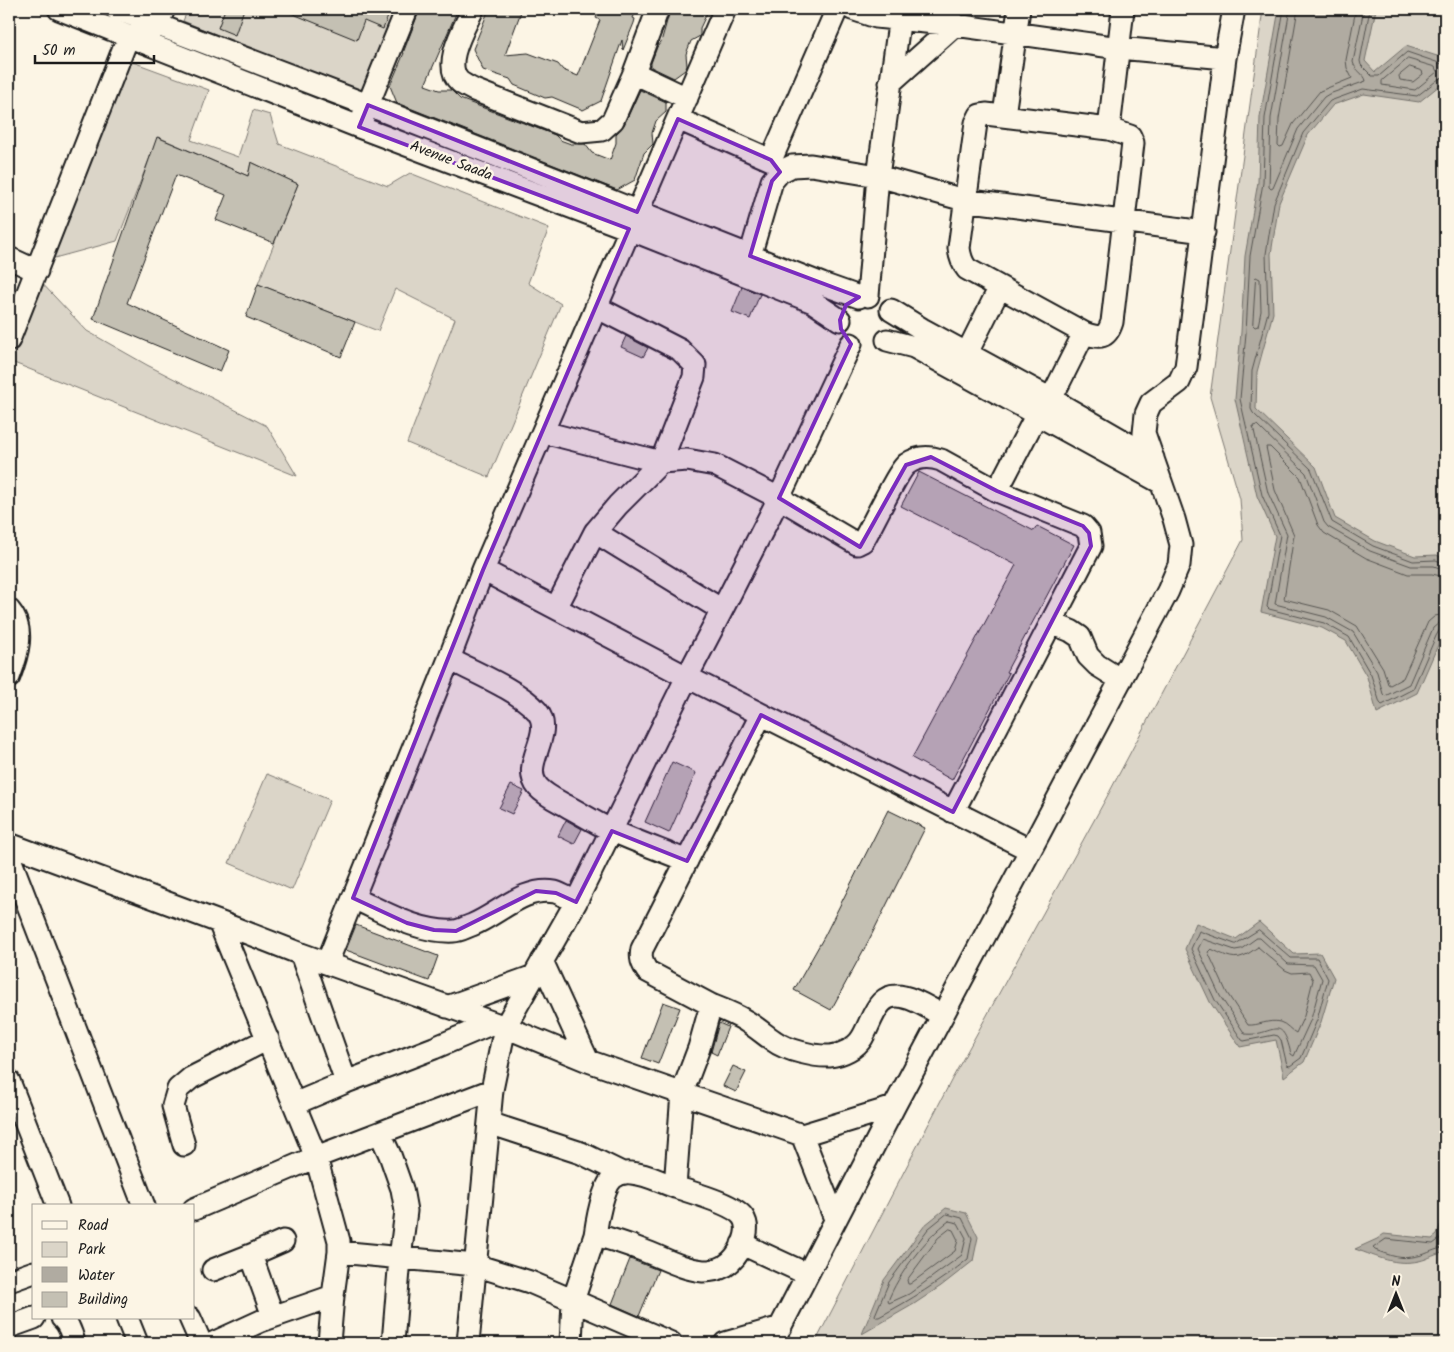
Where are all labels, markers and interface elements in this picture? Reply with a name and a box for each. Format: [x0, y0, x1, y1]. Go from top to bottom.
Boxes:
scale bar [35, 32, 154, 64]
text: 50 m [42, 39, 76, 63]
street label: Avenue Saada [406, 134, 496, 188]
legend [32, 1204, 195, 1320]
text: Road [78, 1214, 109, 1238]
text: Park [78, 1238, 106, 1262]
text: Water [78, 1264, 115, 1288]
north arrow [1372, 1270, 1422, 1320]
text: N [1392, 1271, 1401, 1293]
text: Building [78, 1288, 128, 1312]

